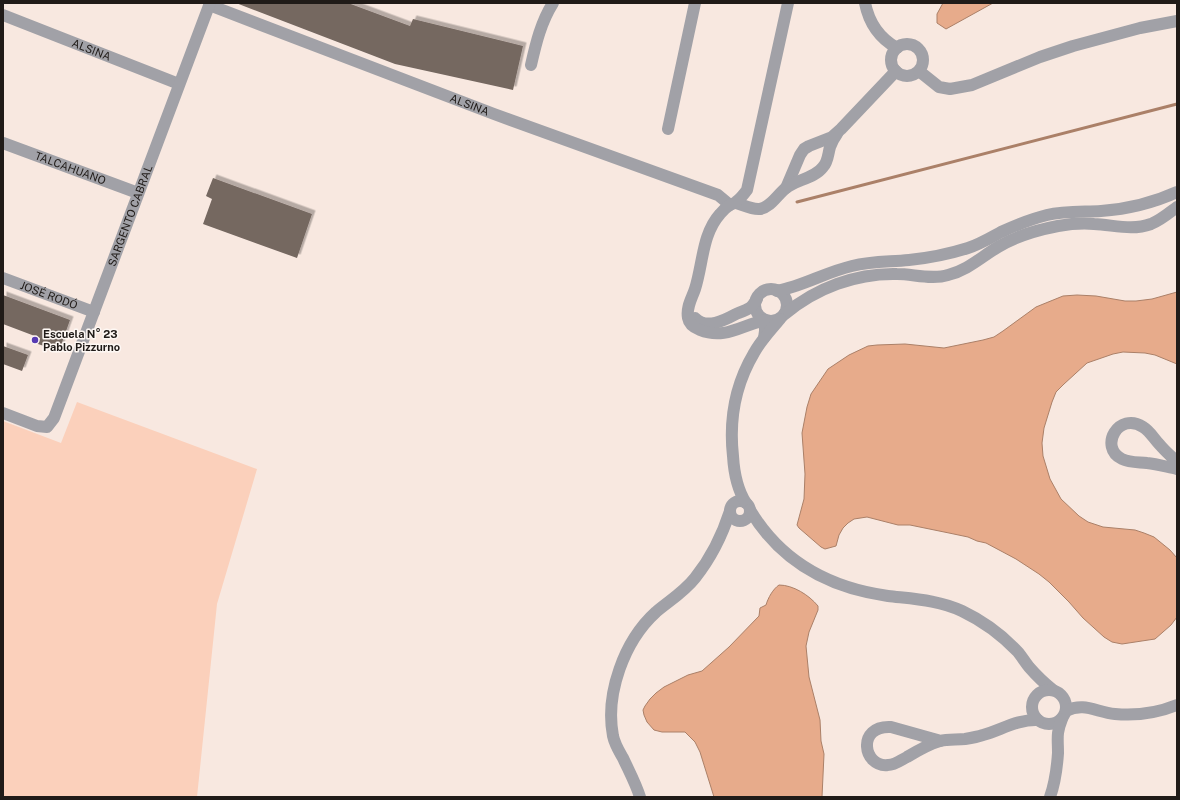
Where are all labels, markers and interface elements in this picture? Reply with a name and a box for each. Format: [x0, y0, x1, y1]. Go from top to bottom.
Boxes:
street label: ALSINA [70, 37, 113, 63]
street label: ALSINA [448, 92, 491, 118]
street label: TALCAHUANO [33, 149, 108, 187]
street label: SARGENTO CABRAL [106, 163, 155, 268]
street label: JOSÉ RODÓ [19, 279, 80, 311]
place label: Escuela N° 23 Pablo Pizzurno [43, 328, 120, 353]
marker: Escuela N° 23 Pablo Pizzurno [30, 335, 40, 345]

